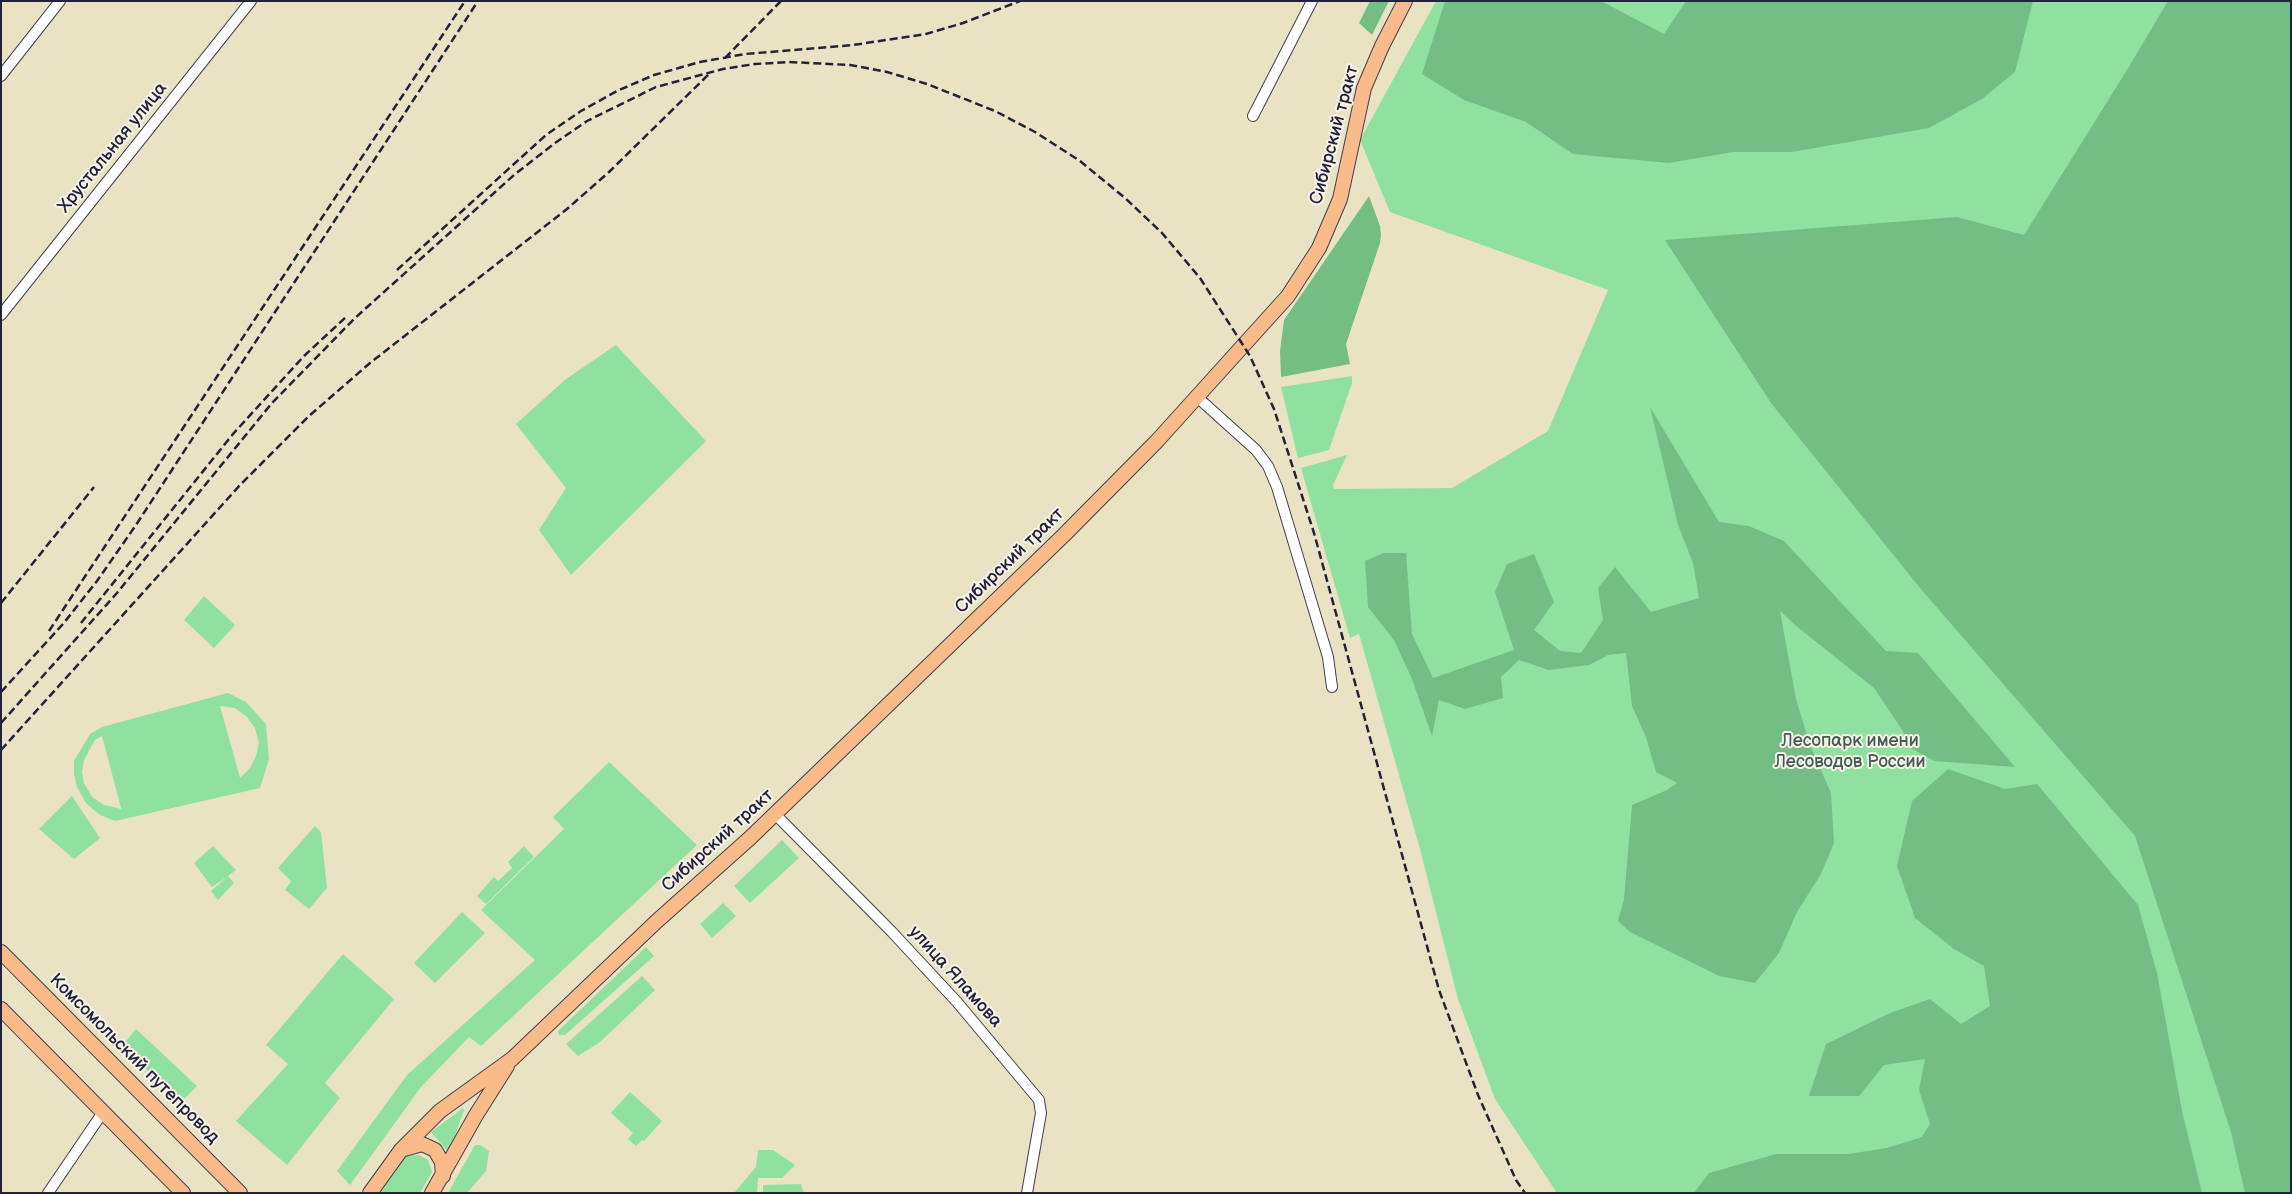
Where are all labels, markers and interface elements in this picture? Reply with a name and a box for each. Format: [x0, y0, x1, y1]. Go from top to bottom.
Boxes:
street label: Сибирский тракт [1306, 63, 1364, 207]
street label: Хрустальная улица [54, 78, 172, 218]
street label: Сибирский тракт [951, 504, 1069, 618]
park label: Лесопарк имени Лесоводов России [1774, 730, 1926, 772]
street label: Сибирский тракт [658, 785, 778, 897]
street label: улица Яламова [904, 922, 1006, 1032]
street label: Комсомольский путепровод [45, 970, 223, 1148]

